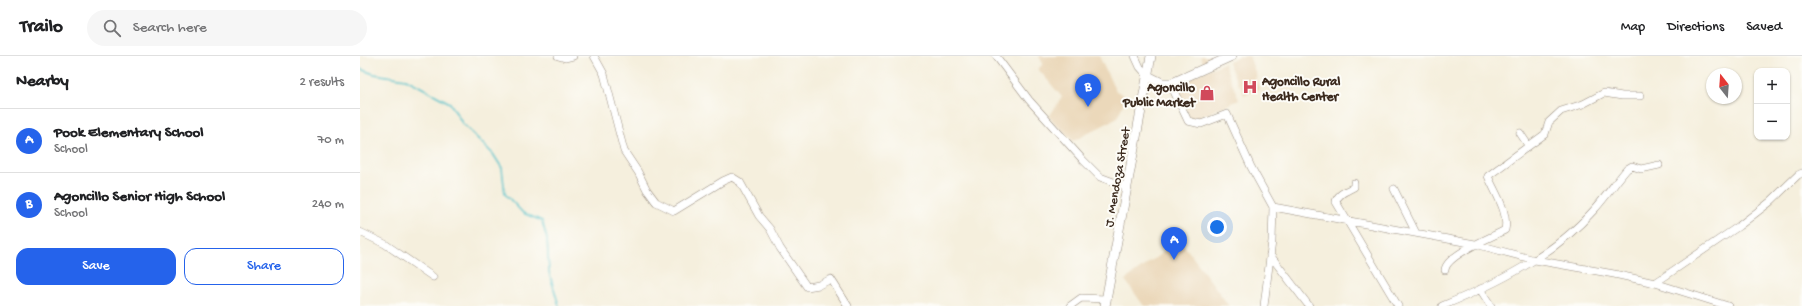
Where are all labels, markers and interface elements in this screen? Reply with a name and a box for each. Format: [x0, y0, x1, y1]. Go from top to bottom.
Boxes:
search box [87, 10, 367, 46]
text: Trailo [20, 16, 63, 39]
icon: search [101, 17, 123, 39]
text: Search here [133, 19, 207, 37]
text: Map [1621, 19, 1645, 36]
text: Directions [1667, 19, 1724, 36]
text: Saved [1746, 19, 1782, 36]
north arrow [1706, 68, 1742, 104]
map controls [1754, 68, 1790, 140]
button: + [1754, 68, 1790, 104]
text: Nearby [16, 72, 69, 92]
pin: B [1075, 74, 1101, 107]
text: 2 results [299, 75, 344, 90]
place label: Agoncillo Rural Health Center [1261, 75, 1341, 105]
hospital icon: Agoncillo Rural Health Center [1241, 78, 1259, 96]
place label: Agoncillo Public Market [1122, 81, 1197, 111]
shop icon: Agoncillo Public Market [1198, 84, 1216, 102]
button: − [1754, 104, 1790, 140]
text: Pook Elementary School [54, 124, 204, 142]
street label: J. Mendoza Street [1102, 125, 1135, 228]
text: A [25, 133, 33, 148]
text: 70 m [318, 133, 344, 148]
text: School [54, 142, 88, 157]
text: Agoncillo Senior High School [54, 188, 225, 206]
text: B [26, 197, 32, 212]
text: 240 m [312, 197, 344, 212]
text: School [54, 206, 88, 221]
your location [1207, 217, 1227, 237]
pin: A [1161, 227, 1187, 260]
button: Save [16, 248, 176, 285]
button: Share [184, 248, 344, 285]

